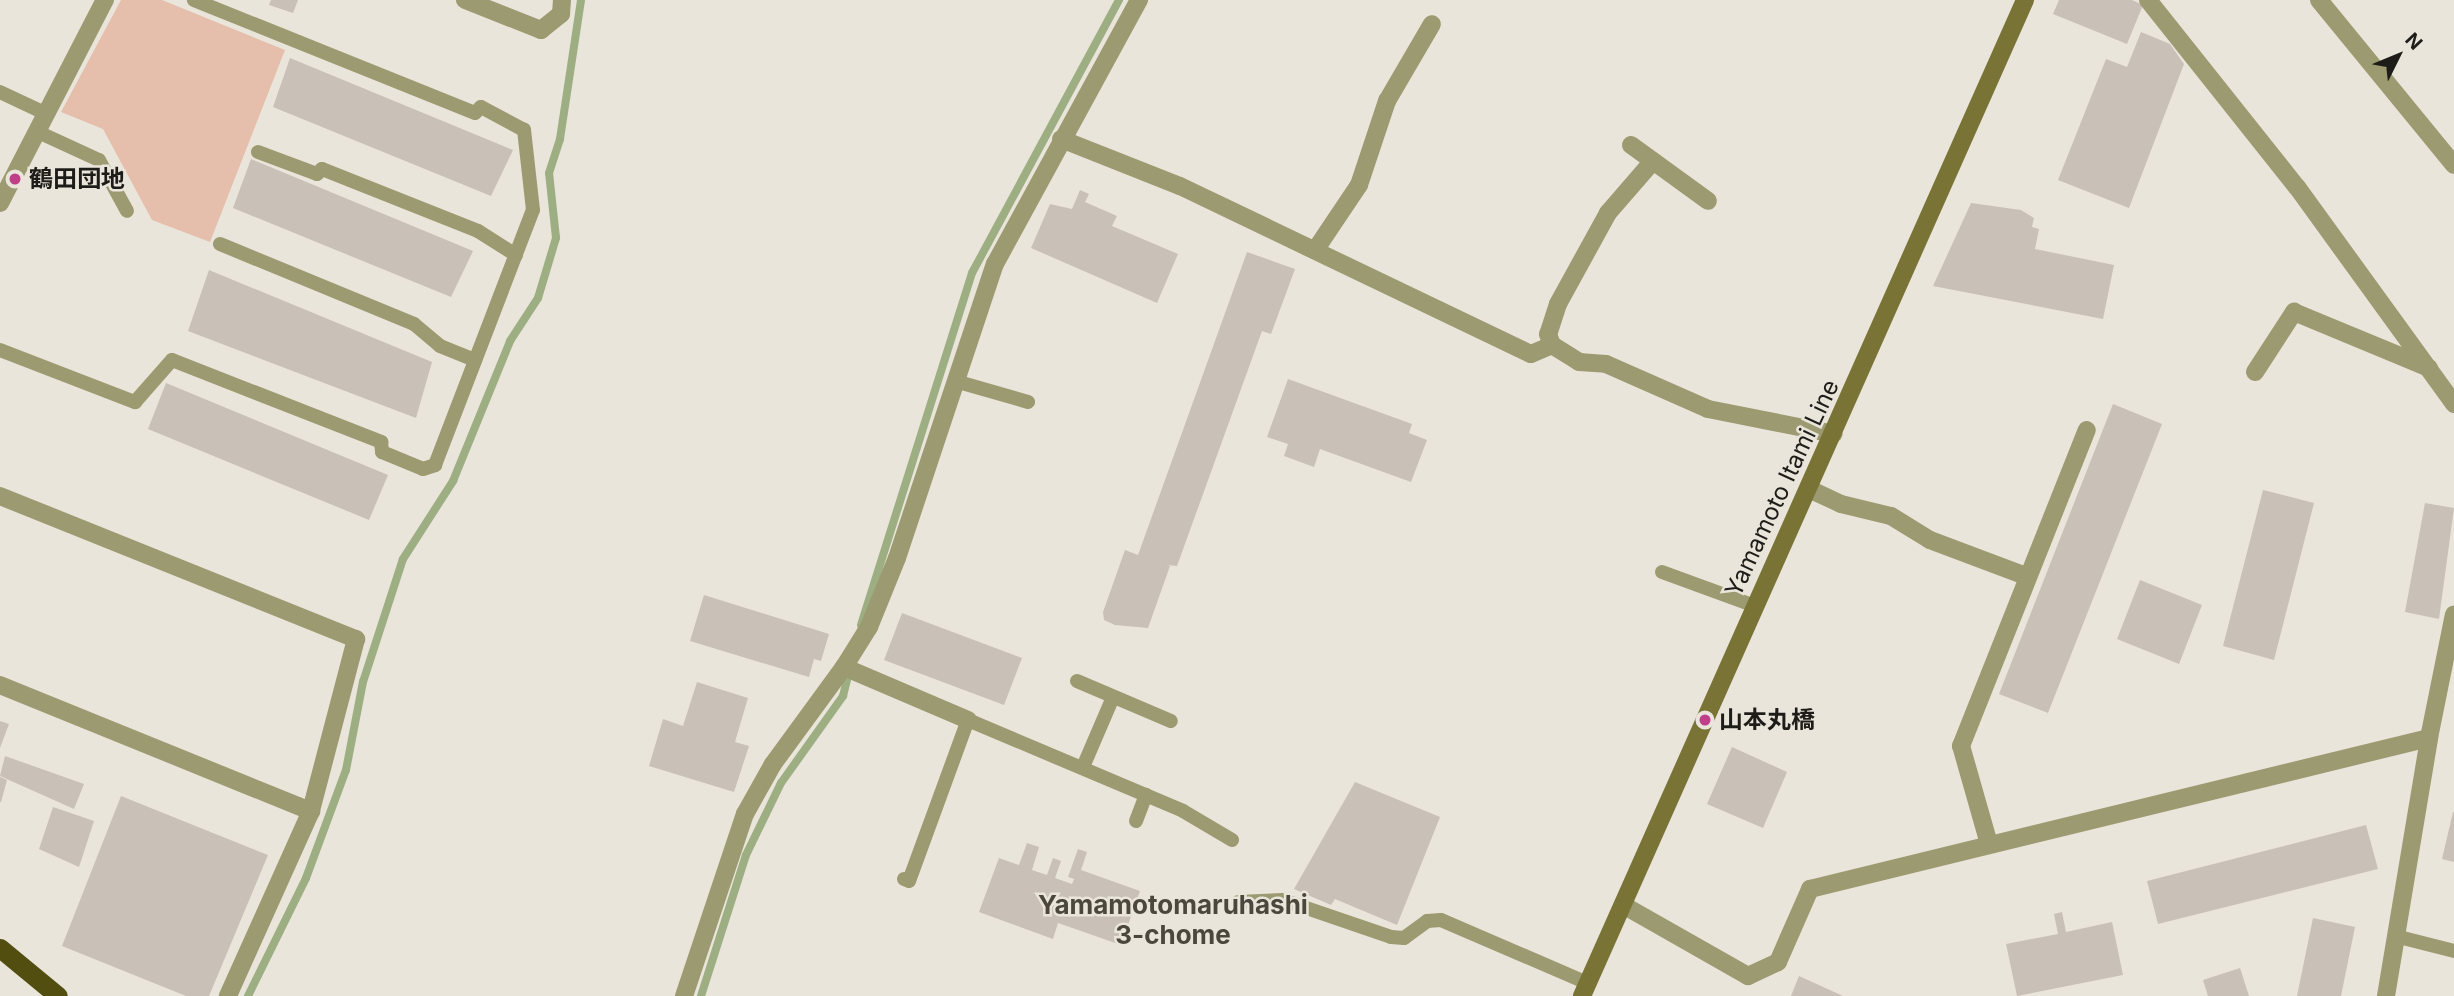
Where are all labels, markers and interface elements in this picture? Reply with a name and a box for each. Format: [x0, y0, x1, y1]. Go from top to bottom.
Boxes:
north arrow [2363, 21, 2433, 91]
text: N [2400, 28, 2427, 54]
place label: 鶴田団地 [29, 165, 125, 193]
marker: 鶴田団地 [7, 171, 23, 187]
street label: Yamamoto Itami Line [1719, 375, 1845, 601]
place label: 山本丸橋 [1719, 706, 1815, 734]
marker: 山本丸橋 [1697, 712, 1713, 728]
district label: Yamamotomaruhashi 3-chome [1038, 889, 1308, 950]

